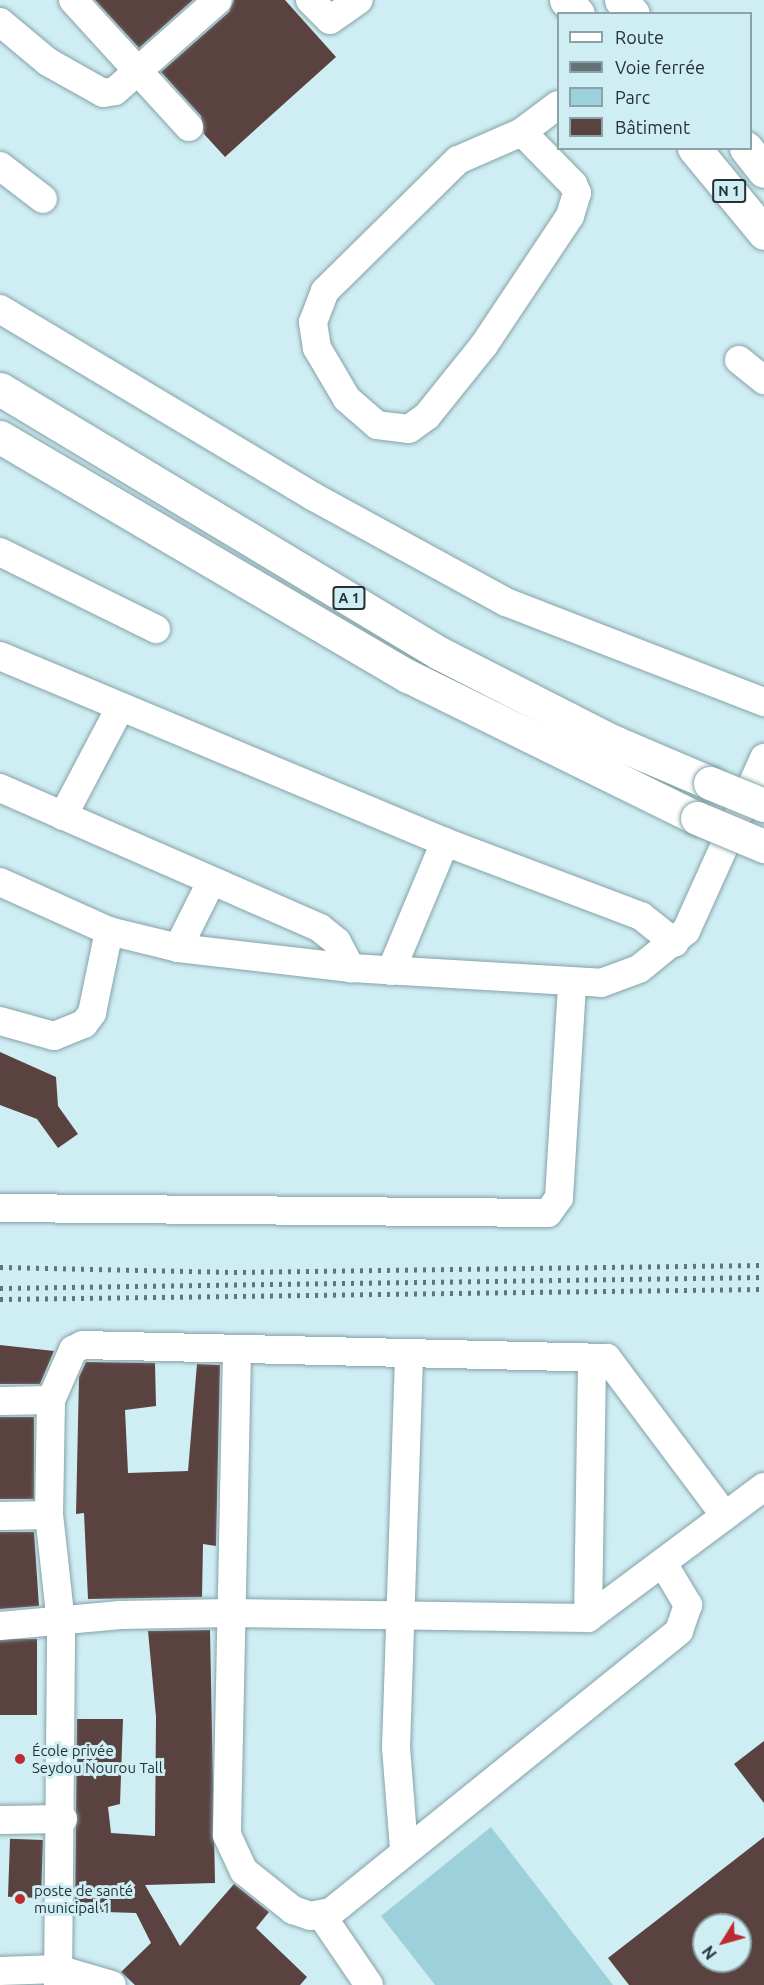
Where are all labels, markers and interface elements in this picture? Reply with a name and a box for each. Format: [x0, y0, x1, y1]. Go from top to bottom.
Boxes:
legend [557, 12, 752, 150]
text: Route [615, 27, 664, 47]
text: Voie ferrée [615, 57, 705, 77]
text: Parc [615, 87, 650, 107]
text: Bâtiment [615, 117, 690, 137]
road number: N 1 [711, 180, 747, 202]
road number: A 1 [331, 587, 367, 609]
place label: École privée Seydou Nourou Tall [32, 1741, 163, 1776]
marker: École privée Seydou Nourou Tall [13, 1752, 27, 1766]
place label: poste de santé municipal 1 [34, 1881, 133, 1916]
marker: poste de santé municipal 1 [11, 1890, 29, 1908]
north arrow [692, 1913, 752, 1973]
text: N [698, 1942, 720, 1963]

